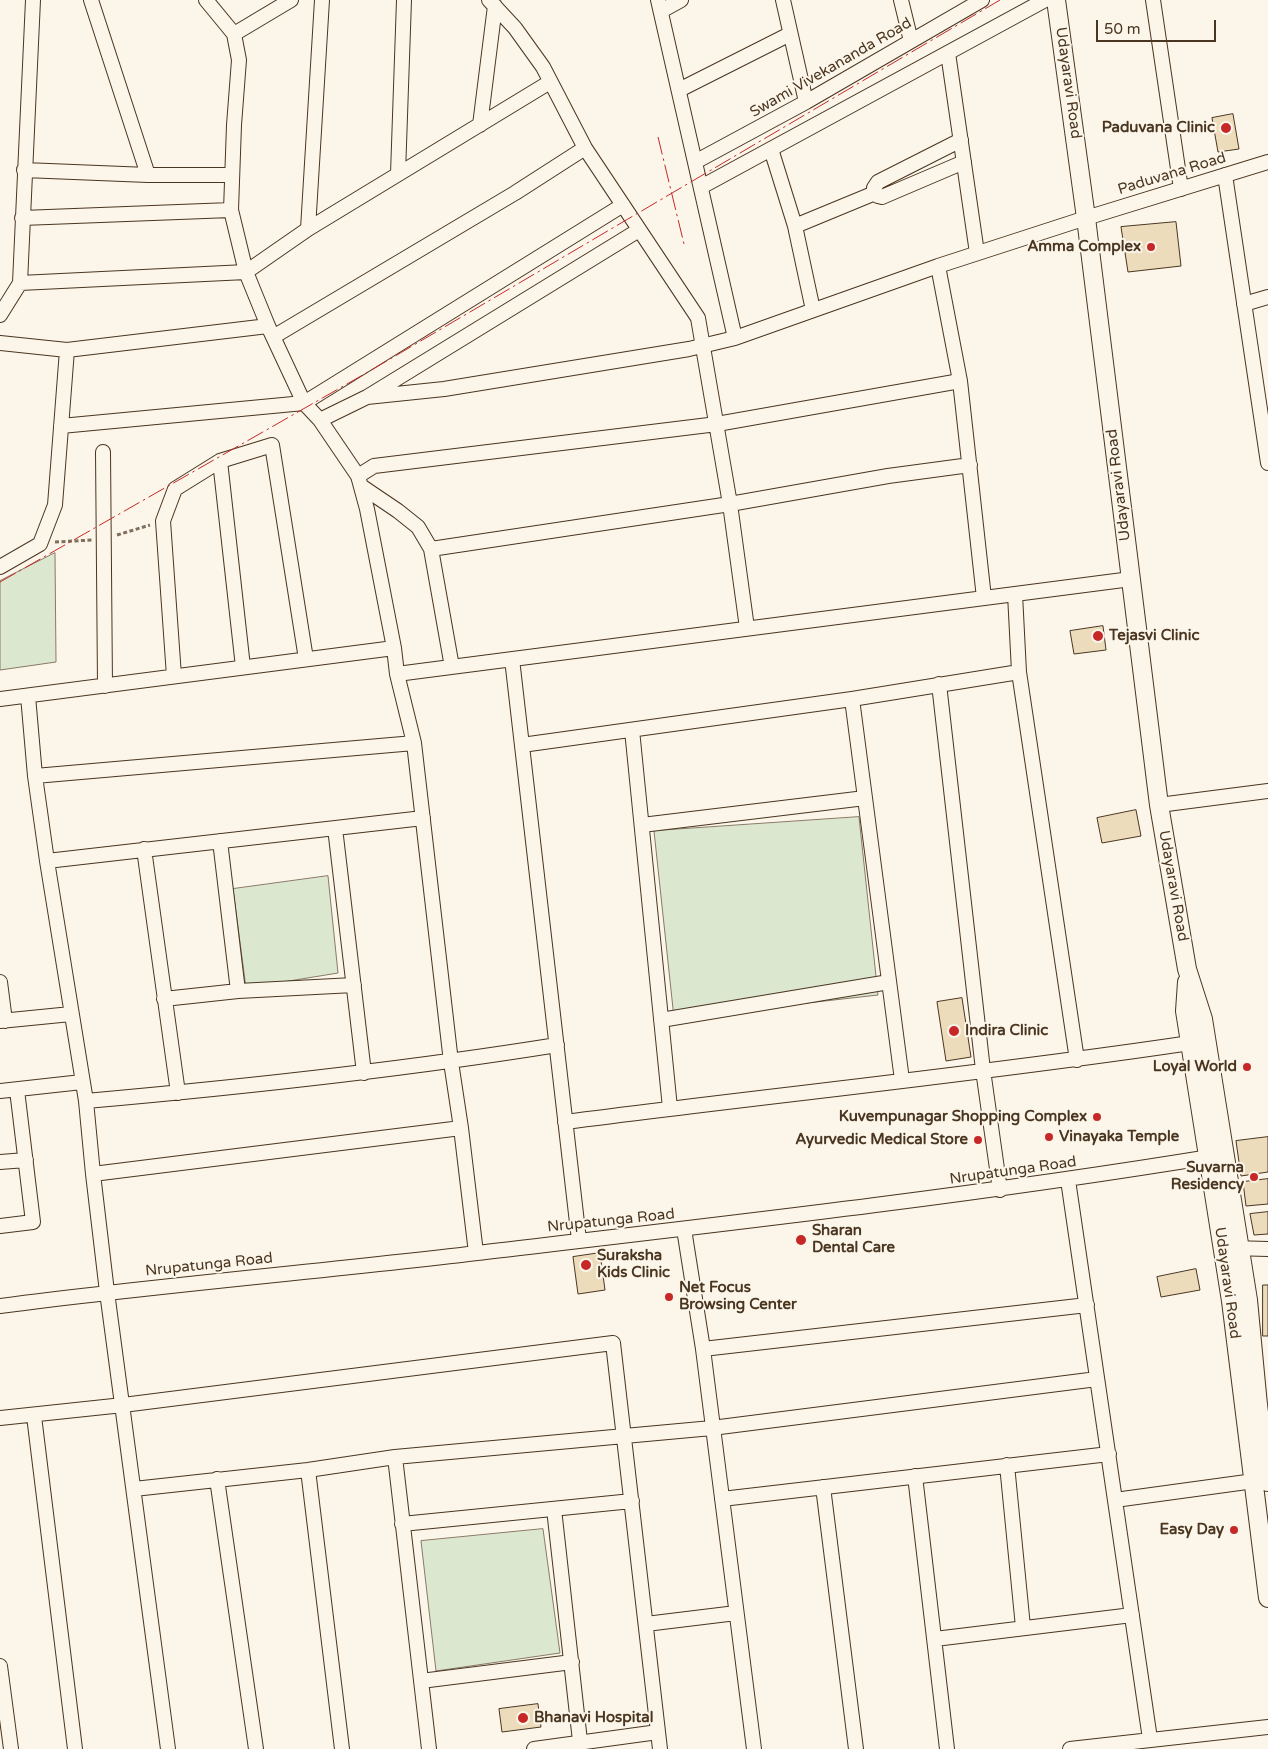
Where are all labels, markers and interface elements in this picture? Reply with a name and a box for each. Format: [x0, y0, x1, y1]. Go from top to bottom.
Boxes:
scale bar [1098, 10, 1218, 42]
street label: Swami Vivekananda Road [747, 14, 915, 122]
text: 50 m [1104, 20, 1141, 38]
street label: Udayaravi Road [1051, 26, 1085, 140]
place label: Paduvana Clinic [1102, 119, 1215, 137]
marker: Paduvana Clinic [1219, 121, 1233, 135]
street label: Paduvana Road [1116, 149, 1228, 199]
place label: Amma Complex [1027, 238, 1141, 256]
marker: Amma Complex [1145, 241, 1157, 253]
street label: Udayaravi Road [1103, 428, 1135, 542]
place label: Tejasvi Clinic [1109, 627, 1199, 645]
marker: Tejasvi Clinic [1091, 629, 1105, 643]
street label: Udayaravi Road [1154, 829, 1192, 943]
place label: Indira Clinic [965, 1022, 1048, 1040]
marker: Indira Clinic [947, 1024, 961, 1038]
place label: Loyal World [1153, 1058, 1237, 1076]
marker: Loyal World [1241, 1061, 1253, 1073]
place label: Kuvempunagar Shopping Complex [839, 1108, 1087, 1126]
marker: Kuvempunagar Shopping Complex [1091, 1111, 1103, 1123]
place label: Vinayaka Temple [1059, 1128, 1179, 1146]
place label: Ayurvedic Medical Store [795, 1131, 968, 1149]
marker: Vinayaka Temple [1043, 1131, 1055, 1143]
marker: Ayurvedic Medical Store [972, 1134, 984, 1146]
street label: Nrupatunga Road [948, 1153, 1078, 1189]
place label: Suvarna Residency [1171, 1159, 1244, 1194]
marker: Suvarna Residency [1248, 1171, 1260, 1183]
street label: Nrupatunga Road [546, 1205, 676, 1237]
place label: Sharan Dental Care [812, 1222, 895, 1257]
street label: Udayaravi Road [1210, 1226, 1244, 1340]
marker: Sharan Dental Care [794, 1233, 808, 1247]
place label: Suraksha Kids Clinic [597, 1247, 670, 1282]
street label: Nrupatunga Road [144, 1249, 274, 1281]
marker: Suraksha Kids Clinic [579, 1258, 593, 1272]
place label: Net Focus Browsing Center [679, 1279, 797, 1314]
marker: Net Focus Browsing Center [663, 1291, 675, 1303]
place label: Easy Day [1160, 1521, 1224, 1539]
marker: Easy Day [1228, 1524, 1240, 1536]
place label: Bhanavi Hospital [534, 1709, 653, 1727]
marker: Bhanavi Hospital [516, 1711, 530, 1725]

